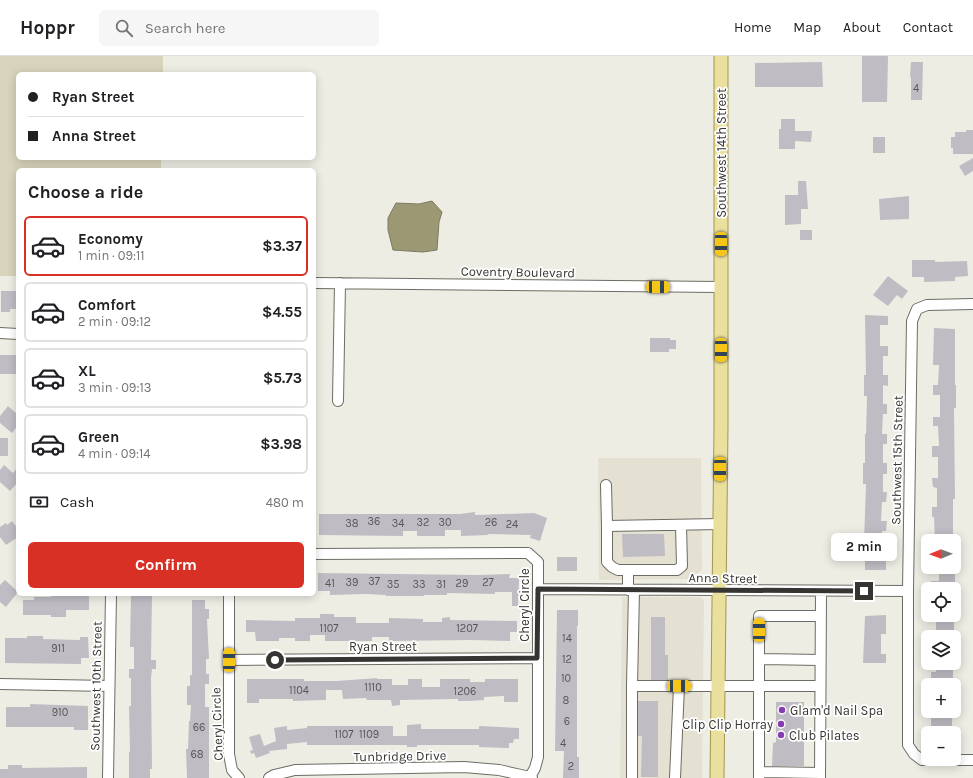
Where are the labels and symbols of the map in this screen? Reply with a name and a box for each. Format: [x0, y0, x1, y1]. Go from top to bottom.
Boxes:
house number: 4 [913, 82, 919, 95]
street label: Southwest 14th Street [714, 88, 729, 218]
car [715, 232, 727, 256]
street label: Coventry Boulevard [461, 264, 575, 280]
car [646, 281, 670, 293]
car [715, 338, 727, 362]
street label: Southwest 15th Street [888, 395, 906, 525]
car [714, 457, 726, 481]
house number: 36 [368, 515, 380, 528]
house number: 32 [417, 516, 429, 529]
house number: 30 [438, 516, 452, 529]
house number: 26 [485, 516, 497, 529]
house number: 38 [345, 517, 359, 530]
house number: 34 [392, 517, 404, 530]
house number: 24 [506, 518, 518, 531]
callout: 2 min [831, 533, 897, 561]
north arrow [921, 534, 961, 574]
street label: Cheryl Circle [517, 568, 532, 642]
street label: Anna Street [688, 570, 758, 586]
house number: 37 [368, 575, 380, 588]
house number: 39 [346, 576, 358, 589]
house number: 27 [482, 576, 494, 589]
house number: 41 [325, 577, 335, 590]
house number: 29 [456, 577, 468, 590]
house number: 35 [387, 578, 399, 591]
house number: 33 [413, 578, 426, 591]
house number: 31 [436, 578, 446, 591]
route end [855, 582, 873, 600]
car [753, 618, 765, 642]
street label: Southwest 10th Street [87, 621, 105, 751]
house number: 1107 [320, 622, 338, 635]
house number: 1207 [456, 622, 478, 635]
house number: 14 [562, 632, 572, 645]
street label: Ryan Street [349, 639, 417, 654]
house number: 911 [51, 642, 65, 655]
car [223, 648, 235, 672]
route start [266, 651, 284, 669]
house number: 12 [562, 653, 572, 666]
house number: 10 [561, 672, 571, 685]
car [667, 680, 691, 692]
house number: 1110 [364, 681, 382, 694]
house number: 1104 [289, 684, 309, 697]
house number: 1206 [454, 685, 476, 698]
street label: Cheryl Circle [208, 687, 226, 761]
house number: 8 [563, 694, 570, 707]
place label: Glam'd Nail Spa [790, 703, 883, 718]
marker: Glam'd Nail Spa [777, 705, 787, 715]
house number: 910 [52, 706, 68, 719]
house number: 6 [564, 715, 570, 728]
place label: Clip Clip Horray [682, 717, 773, 732]
marker: Clip Clip Horray [776, 719, 786, 729]
house number: 66 [193, 721, 205, 734]
house number: 1107 [335, 728, 353, 741]
house number: 1109 [359, 728, 379, 741]
place label: Club Pilates [789, 728, 860, 743]
marker: Club Pilates [776, 730, 786, 740]
house number: 4 [560, 737, 566, 750]
house number: 68 [190, 748, 204, 761]
street label: Tunbridge Drive [353, 748, 447, 764]
house number: 2 [568, 760, 574, 773]

